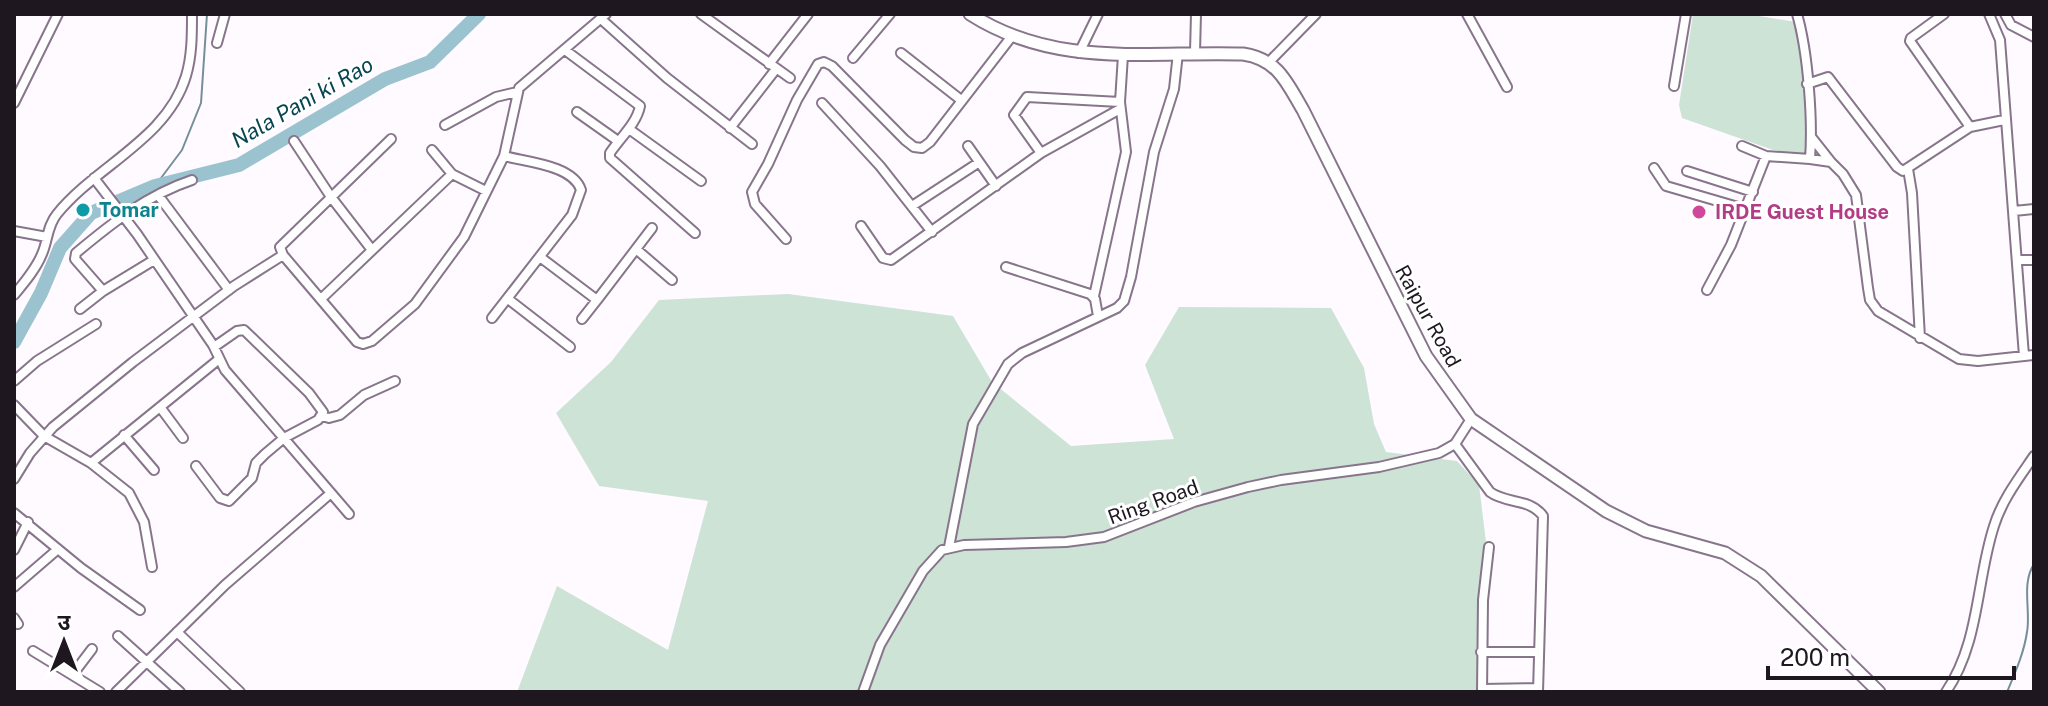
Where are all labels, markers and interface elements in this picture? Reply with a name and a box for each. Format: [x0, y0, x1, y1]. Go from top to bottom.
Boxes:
water label: Nala Pani ki Rao [226, 51, 378, 153]
place label: Tomar [99, 198, 159, 222]
place label: IRDE Guest House [1715, 200, 1889, 224]
marker: Tomar [74, 201, 92, 219]
marker: IRDE Guest House [1690, 203, 1708, 221]
street label: Raipur Road [1390, 261, 1466, 371]
street label: Ring Road [1104, 475, 1202, 529]
north arrow [24, 602, 104, 682]
text: उ [58, 609, 72, 635]
scale bar [1768, 630, 2014, 680]
text: 200 m [1780, 643, 1850, 671]

